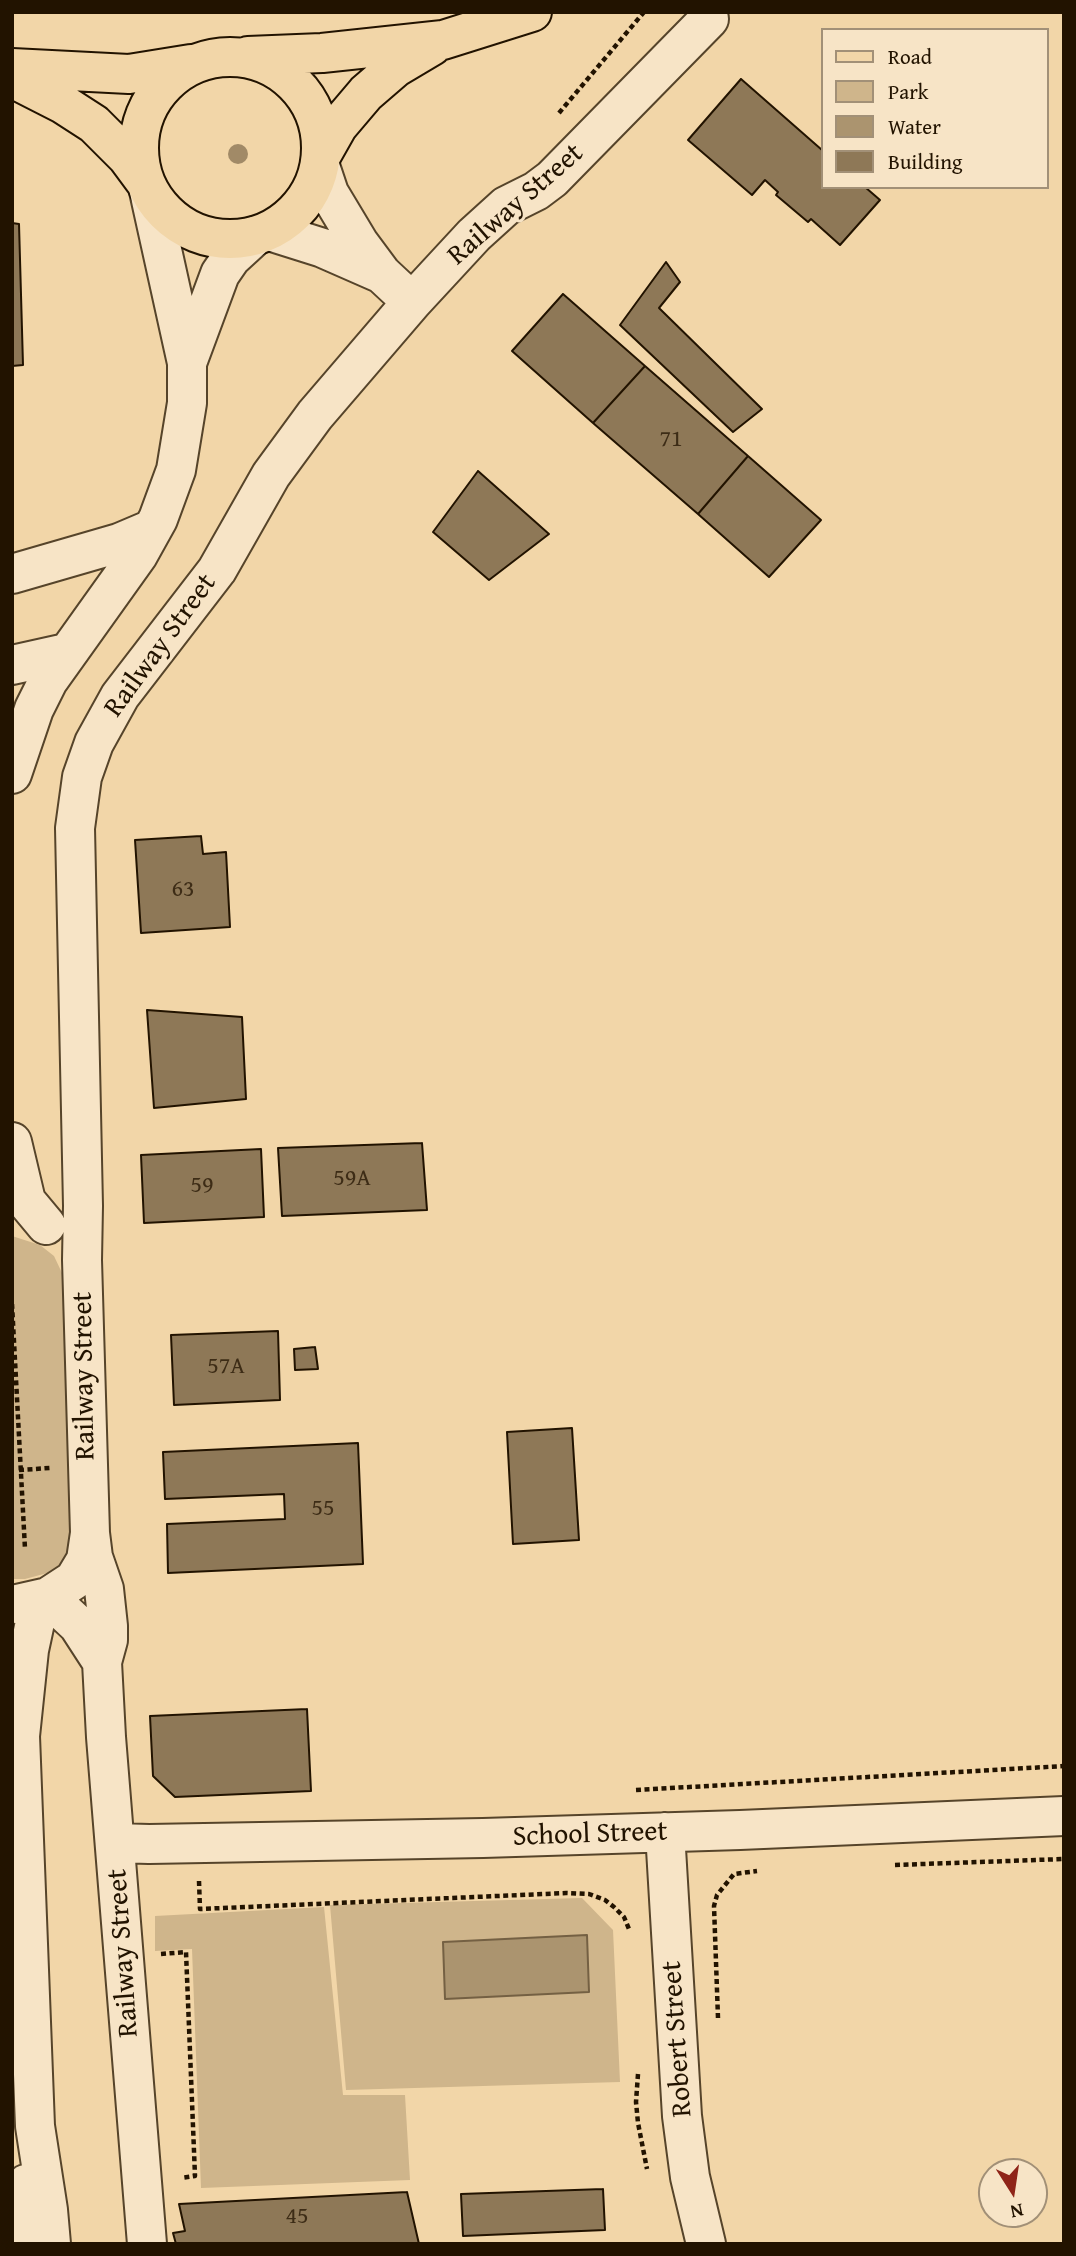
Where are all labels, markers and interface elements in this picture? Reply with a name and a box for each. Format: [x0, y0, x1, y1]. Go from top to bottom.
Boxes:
legend [820, 28, 1048, 189]
text: Road [888, 41, 932, 72]
text: Park [888, 76, 929, 107]
text: Water [888, 111, 941, 142]
street label: Railway Street [441, 137, 591, 273]
text: Building [888, 146, 962, 177]
house number: 71 [659, 426, 683, 454]
street label: Railway Street [98, 568, 224, 724]
house number: 63 [171, 876, 195, 904]
house number: 59A [333, 1165, 371, 1193]
house number: 59 [190, 1172, 214, 1200]
street label: Railway Street [67, 1291, 103, 1461]
house number: 57A [207, 1353, 245, 1381]
house number: 55 [311, 1495, 335, 1523]
street label: School Street [512, 1816, 668, 1854]
street label: Railway Street [101, 1868, 147, 2038]
street label: Robert Street [656, 1960, 700, 2118]
north arrow [978, 2158, 1048, 2228]
text: N [1008, 2197, 1026, 2227]
house number: 45 [285, 2203, 309, 2231]

